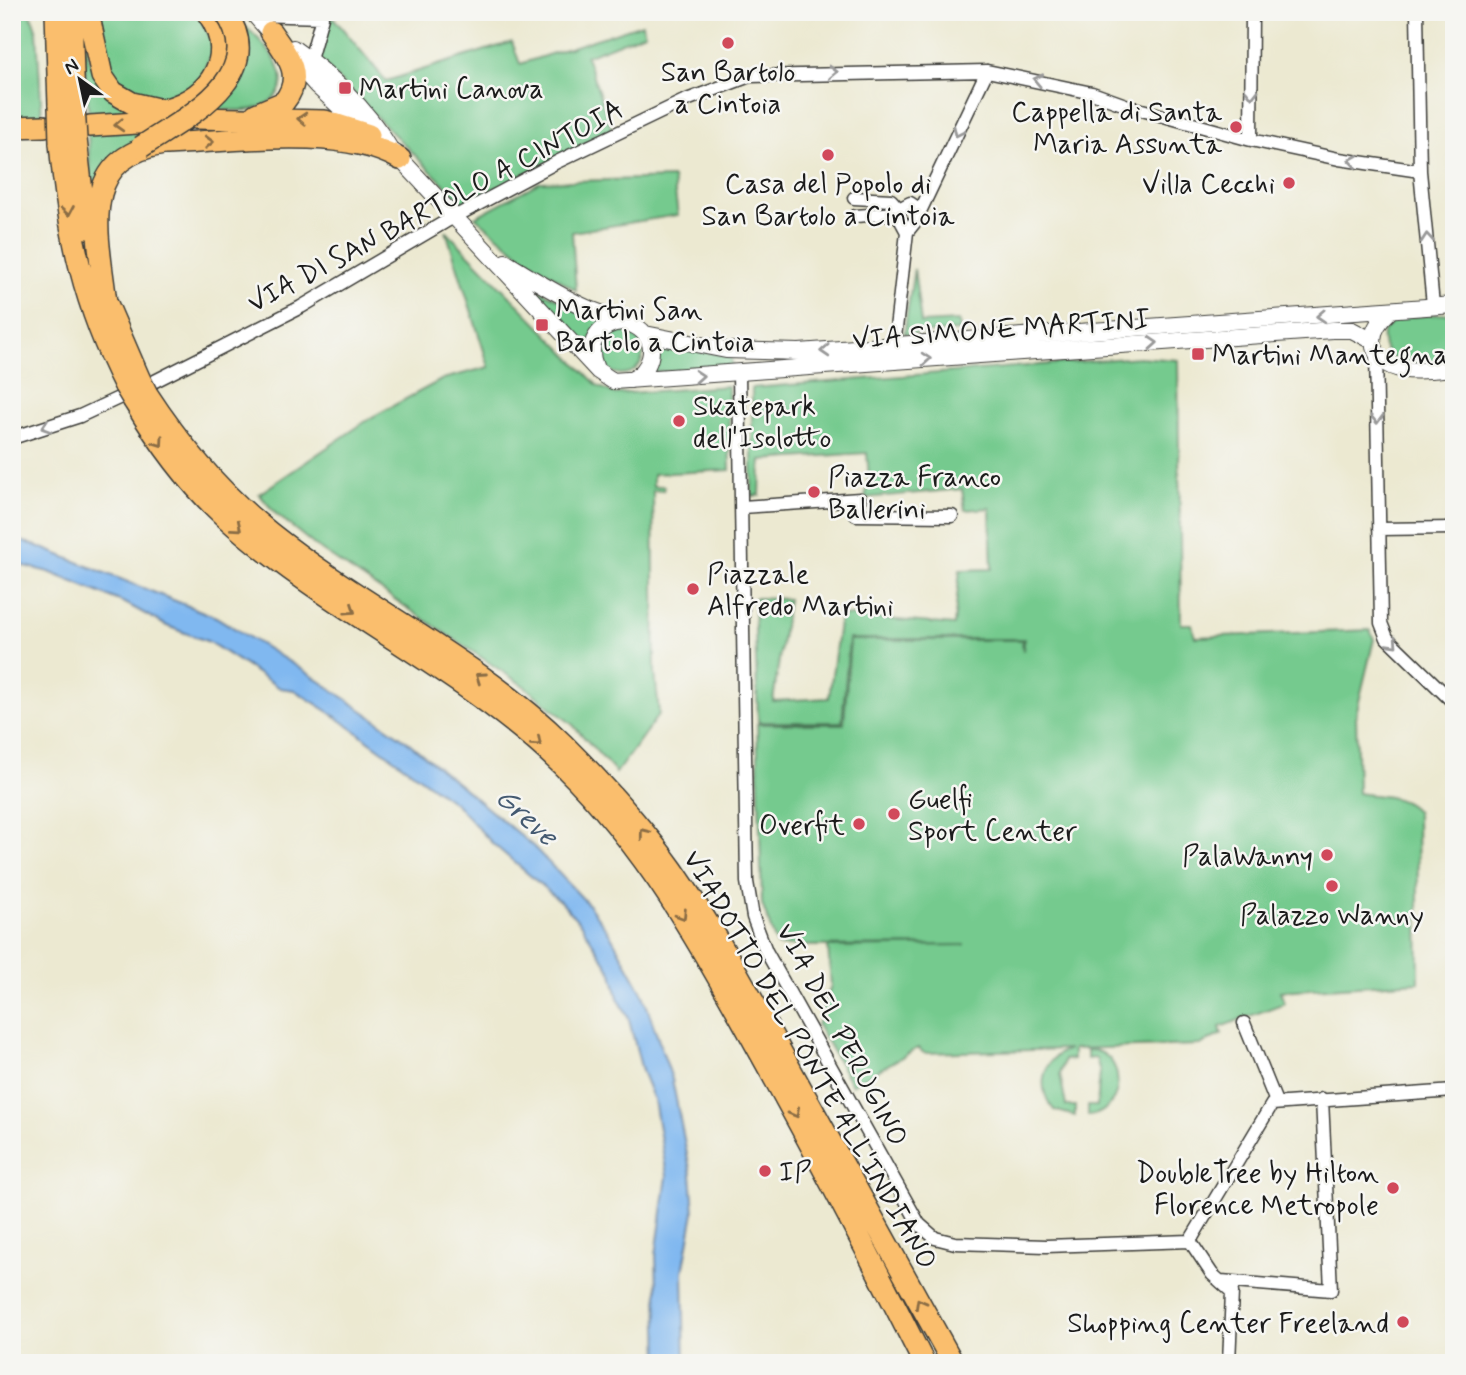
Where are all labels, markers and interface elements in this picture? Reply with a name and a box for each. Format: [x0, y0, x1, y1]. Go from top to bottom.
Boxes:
marker: San Bartolo a Cintoia [720, 35, 736, 51]
north arrow [46, 46, 116, 116]
text: N [59, 53, 84, 81]
place label: San Bartolo a Cintoia [661, 55, 795, 124]
one-way arrow [828, 65, 839, 80]
place label: Martini Canova [359, 72, 544, 109]
one-way arrow [1032, 74, 1044, 89]
marker: Martini Canova [337, 80, 353, 96]
one-way arrow [1244, 90, 1260, 100]
street label: VIA DI SAN BARTOLO A CINTOIA [242, 92, 631, 322]
place label: Cappella di Santa Maria Assunta [1011, 95, 1222, 164]
one-way arrow [296, 112, 307, 127]
one-way arrow [113, 117, 124, 132]
marker: Cappella di Santa Maria Assunta [1228, 119, 1244, 135]
one-way arrow [952, 125, 966, 137]
one-way arrow [203, 134, 214, 149]
marker: Casa del Popolo di San Bartolo a Cintoia [820, 147, 836, 163]
one-way arrow [1347, 154, 1359, 169]
place label: Casa del Popolo di San Bartolo a Cintoia [702, 167, 955, 236]
place label: Villa Cecchi [1142, 167, 1275, 204]
marker: Villa Cecchi [1281, 175, 1297, 191]
one-way arrow [60, 205, 75, 217]
one-way arrow [1420, 232, 1435, 243]
place label: Martini San Bartolo a Cintoia [556, 293, 755, 362]
street label: VIA SIMONE MARTINI [851, 302, 1151, 359]
one-way arrow [1315, 308, 1326, 323]
marker: Martini San Bartolo a Cintoia [534, 317, 550, 333]
one-way arrow [1147, 336, 1158, 351]
place label: Martini Mantegna [1212, 338, 1448, 378]
one-way arrow [819, 343, 830, 358]
marker: Martini Mantegna [1190, 346, 1206, 362]
one-way arrow [920, 352, 931, 367]
one-way arrow [693, 368, 704, 383]
place label: Skatepark dell'Isolotto [693, 389, 832, 458]
marker: Skatepark dell'Isolotto [671, 413, 687, 429]
one-way arrow [1369, 414, 1385, 425]
one-way arrow [41, 418, 53, 433]
one-way arrow [151, 434, 163, 447]
place label: Piazza Franco Ballerini [828, 460, 1001, 529]
marker: Piazza Franco Ballerini [806, 484, 822, 500]
one-way arrow [229, 519, 242, 531]
place label: Piazzale Alfredo Martini [707, 557, 894, 626]
marker: Piazzale Alfredo Martini [685, 581, 701, 597]
one-way arrow [344, 602, 357, 615]
one-way arrow [1384, 635, 1397, 648]
one-way arrow [475, 672, 488, 685]
one-way arrow [528, 734, 541, 746]
water label: Greve [486, 779, 567, 856]
place label: Guelfi Sport Center [908, 782, 1077, 851]
marker: Guelfi Sport Center [886, 806, 902, 822]
place label: Overfit [759, 808, 846, 845]
marker: Overfit [851, 816, 867, 832]
one-way arrow [640, 828, 652, 841]
place label: PalaWanny [1182, 839, 1313, 876]
street label: VIADOTTO DEL PONTE ALL'INDIANO [673, 844, 945, 1277]
marker: PalaWanny [1319, 847, 1335, 863]
marker: Palazzo Wanny [1324, 878, 1340, 894]
place label: Palazzo Wanny [1240, 898, 1424, 935]
one-way arrow [674, 908, 687, 921]
street label: VIA DEL PERUGINO [766, 917, 915, 1153]
one-way arrow [786, 1106, 800, 1119]
place label: IP [779, 1155, 812, 1192]
place label: DoubleTree by Hilton Florence Metropole [1136, 1156, 1379, 1225]
marker: IP [757, 1163, 773, 1179]
marker: DoubleTree by Hilton Florence Metropole [1385, 1180, 1401, 1196]
one-way arrow [915, 1298, 928, 1310]
place label: Shopping Center Freeland [1067, 1306, 1389, 1343]
marker: Shopping Center Freeland [1395, 1314, 1411, 1330]

